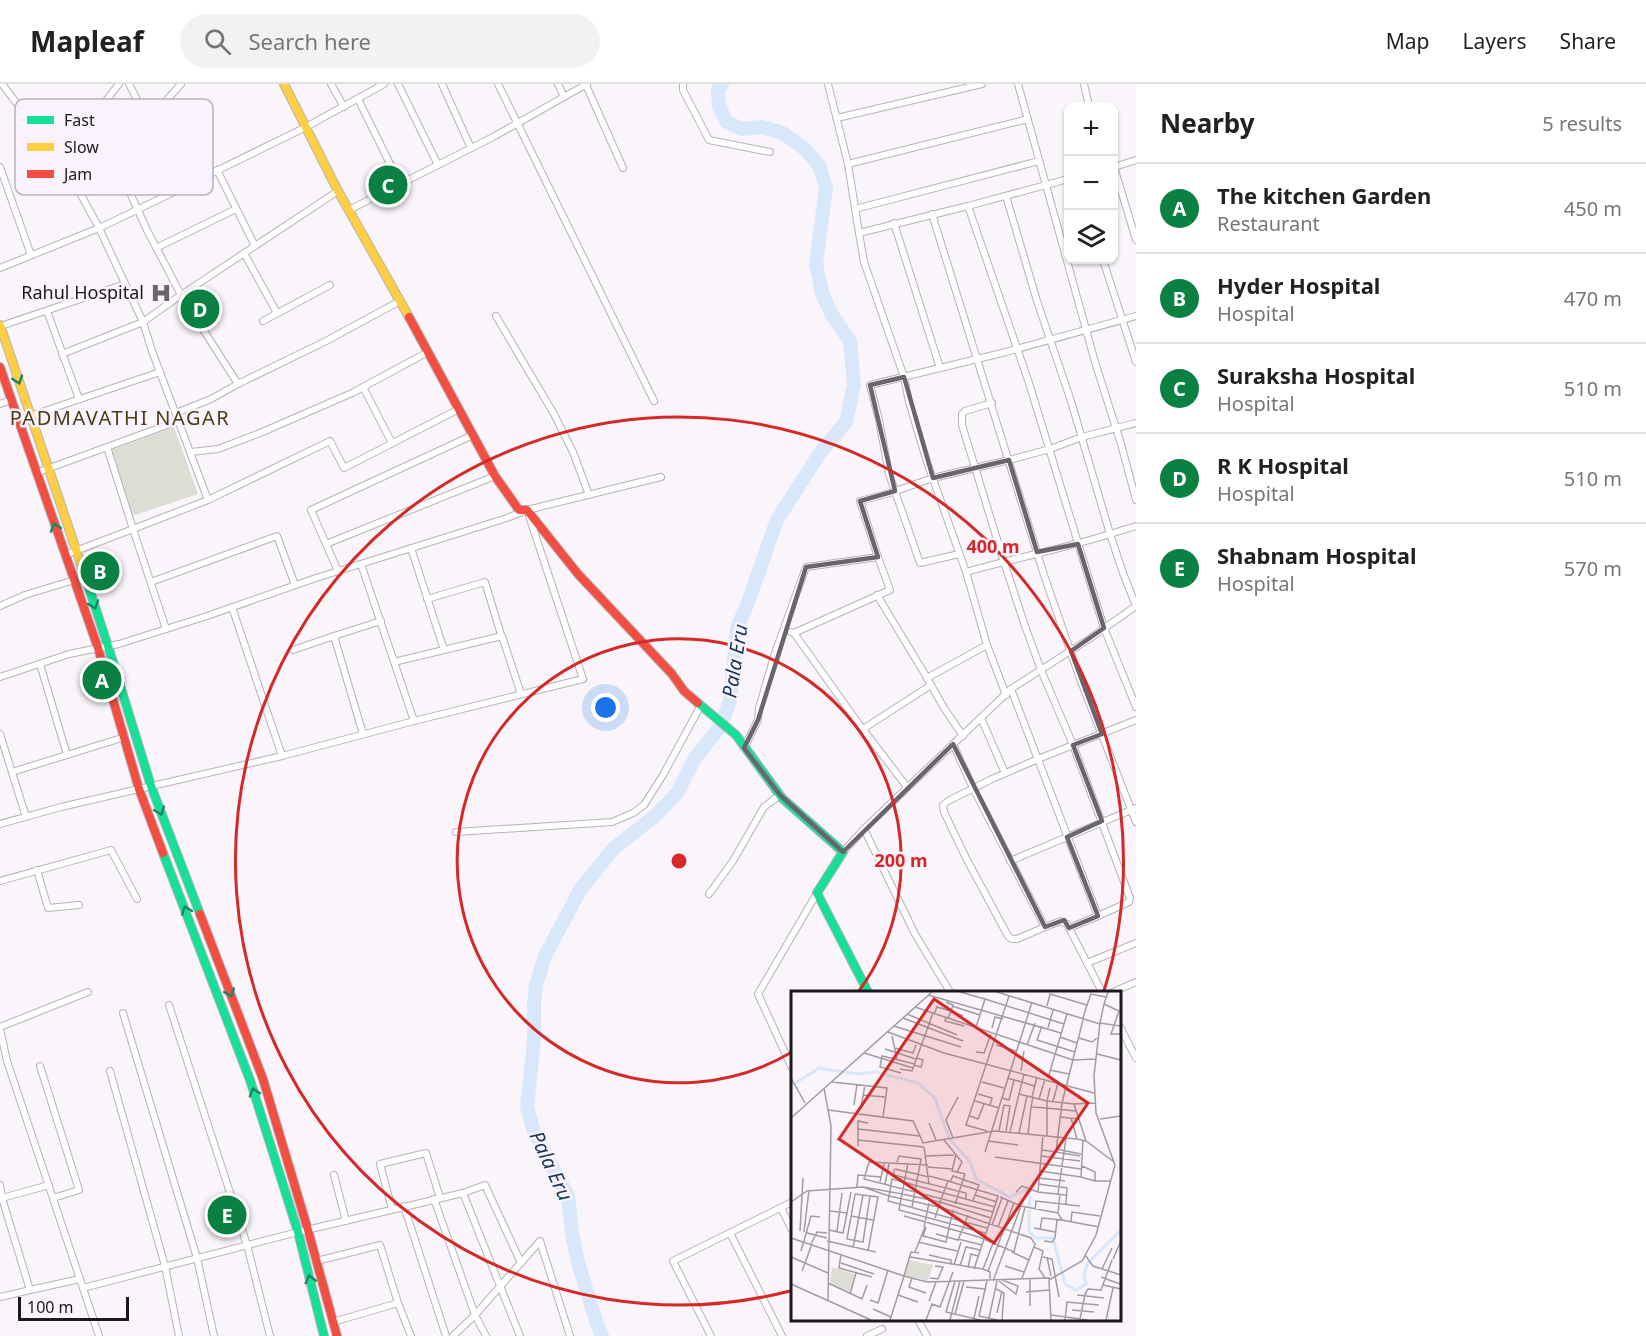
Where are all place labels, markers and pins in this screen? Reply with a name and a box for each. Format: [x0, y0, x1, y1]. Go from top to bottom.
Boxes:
pin: C [368, 162, 408, 208]
place label: Rahul Hospital [21, 280, 144, 304]
hospital icon: Rahul Hospital [149, 281, 173, 305]
pin: D [180, 286, 220, 332]
pin: B [80, 548, 120, 594]
pin: A [82, 658, 122, 702]
centre of rings [669, 851, 689, 871]
pin: E [208, 1192, 246, 1238]

